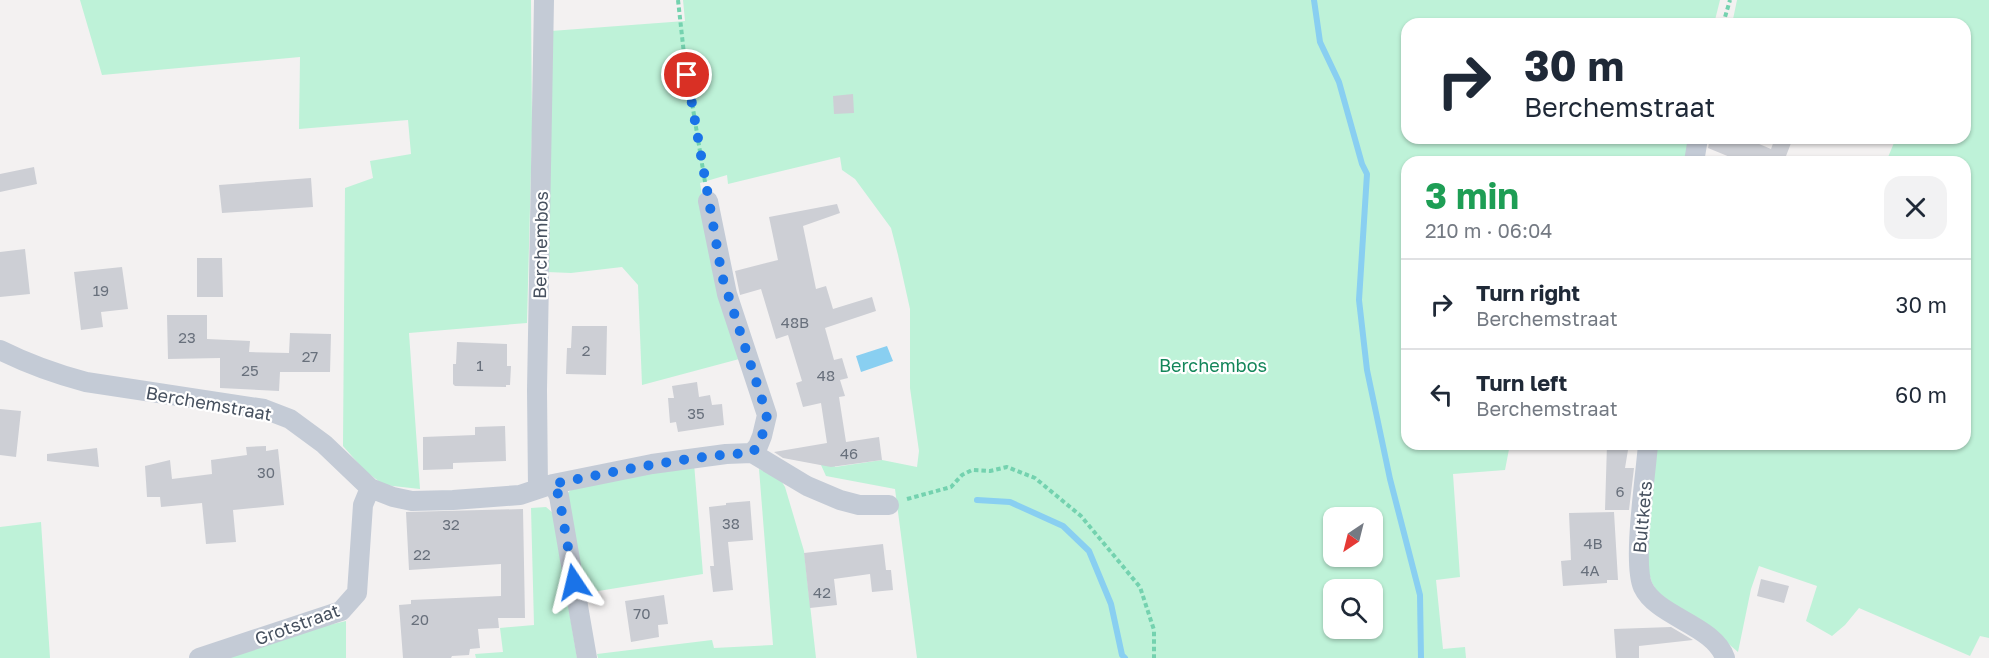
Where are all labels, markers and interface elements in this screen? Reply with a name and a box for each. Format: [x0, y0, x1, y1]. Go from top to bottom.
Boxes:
text: 30 m [1524, 40, 1624, 90]
icon: right [1425, 42, 1503, 120]
pin [661, 49, 712, 100]
icon: arrive [670, 58, 703, 91]
text: Berchemstraat [1524, 91, 1715, 123]
text: 3 min [1425, 174, 1519, 217]
button: close [1884, 176, 1947, 239]
street label: Berchembos [528, 191, 552, 299]
text: 210 m · 06:04 [1425, 218, 1553, 242]
text: Turn right [1476, 279, 1580, 306]
house number: 19 [93, 281, 109, 299]
icon: right [1425, 288, 1458, 321]
text: 30 m [1896, 291, 1947, 318]
text: Berchemstraat [1476, 306, 1618, 330]
house number: 48B [781, 313, 809, 331]
house number: 23 [178, 328, 196, 346]
house number: 2 [582, 341, 590, 359]
house number: 27 [302, 347, 318, 365]
park label: Berchembos [1159, 354, 1267, 376]
house number: 1 [476, 356, 484, 374]
house number: 25 [241, 361, 259, 379]
house number: 48 [817, 366, 835, 384]
text: Turn left [1476, 369, 1567, 396]
icon: left [1425, 378, 1458, 411]
street label: Berchemstraat [144, 381, 274, 425]
text: 60 m [1895, 381, 1947, 408]
text: Berchemstraat [1476, 396, 1618, 420]
house number: 35 [687, 404, 705, 422]
house number: 46 [840, 444, 858, 462]
house number: 30 [257, 463, 275, 481]
street label: Bultkets [1628, 480, 1656, 554]
house number: 6 [1615, 482, 1625, 500]
north arrow [1323, 507, 1383, 567]
map controls [1323, 507, 1383, 639]
house number: 38 [722, 514, 740, 532]
house number: 32 [442, 515, 460, 533]
house number: 4B [1583, 534, 1603, 552]
house number: 22 [413, 545, 431, 563]
position arrow [542, 550, 606, 614]
house number: 4A [1580, 561, 1600, 579]
button: search [1323, 579, 1383, 639]
house number: 42 [813, 583, 831, 601]
street label: Grotstraat [252, 599, 342, 649]
house number: 70 [633, 604, 651, 622]
house number: 20 [411, 610, 429, 628]

